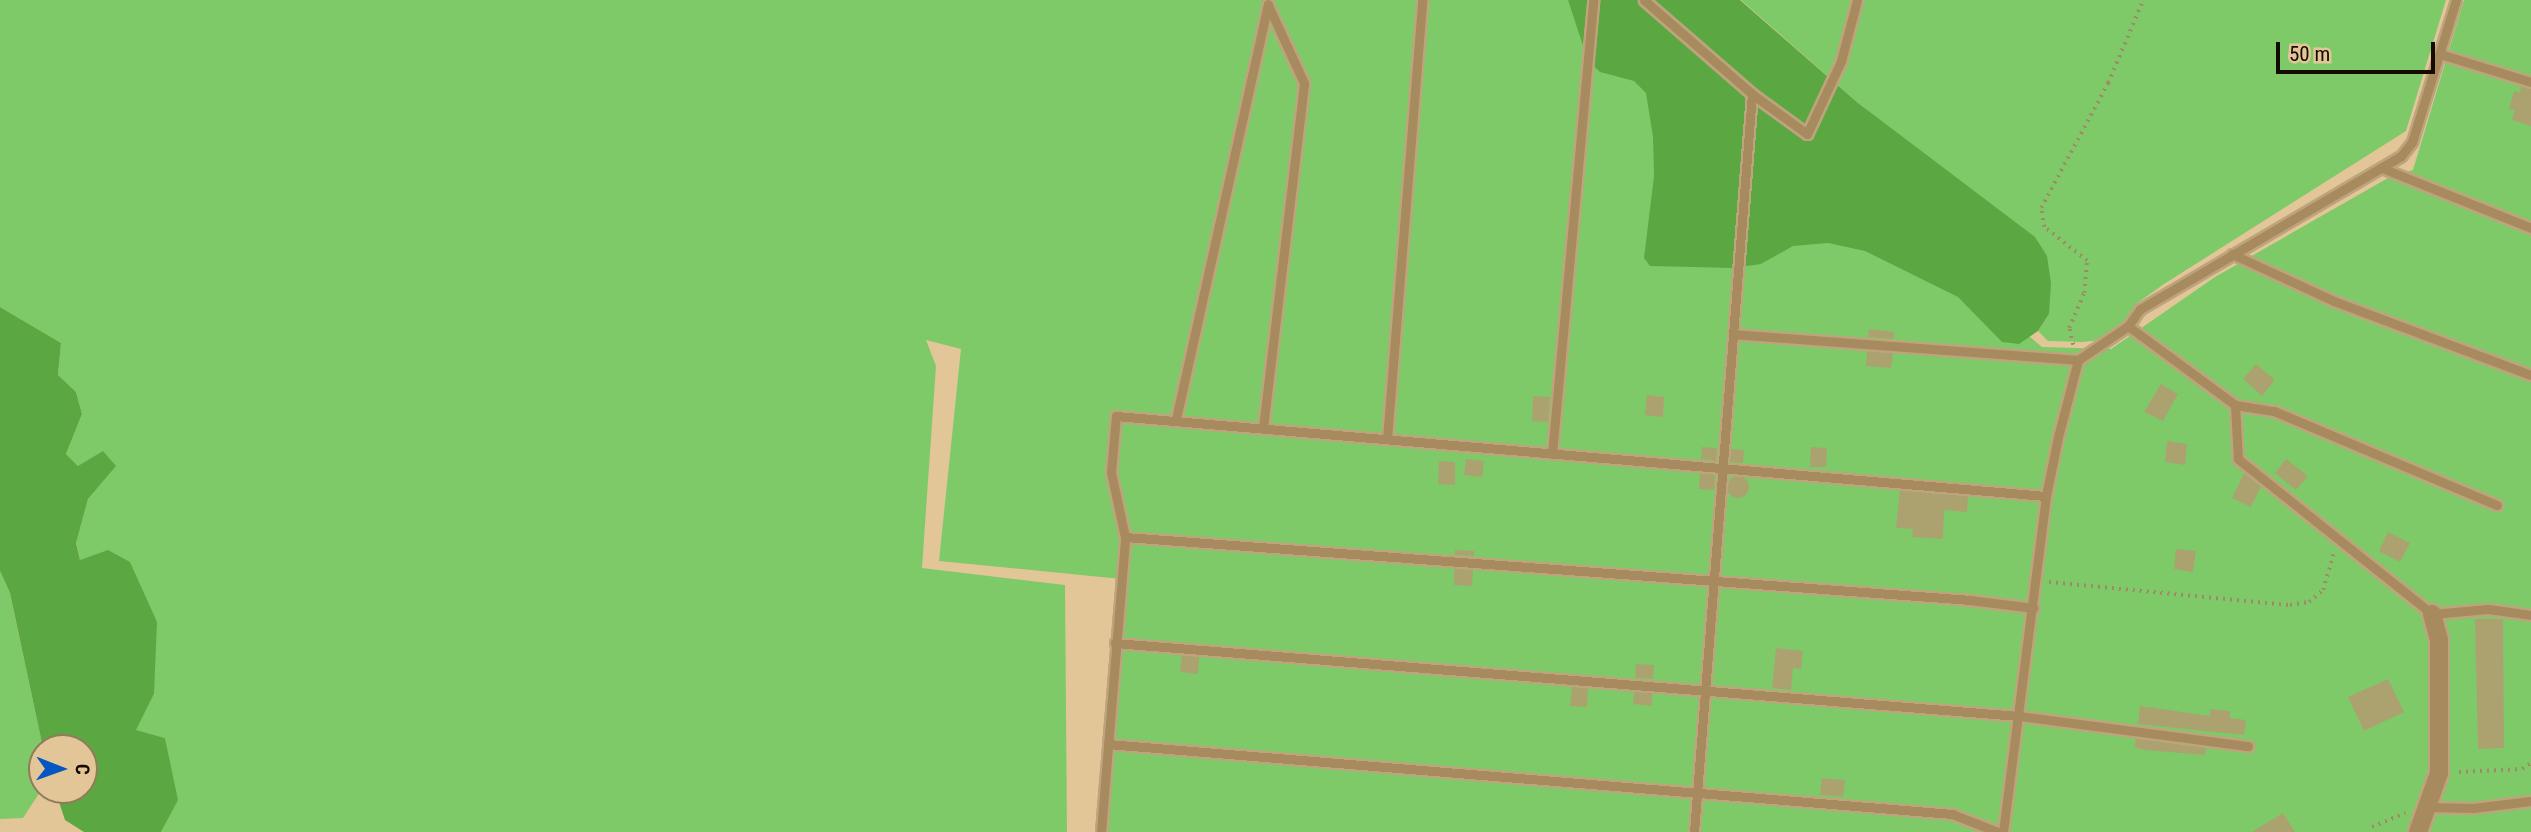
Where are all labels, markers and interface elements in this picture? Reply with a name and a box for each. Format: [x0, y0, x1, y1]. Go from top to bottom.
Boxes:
scale bar [2279, 28, 2438, 72]
text: 50 m [2289, 42, 2330, 66]
north arrow [28, 734, 98, 804]
text: С [71, 764, 94, 775]

